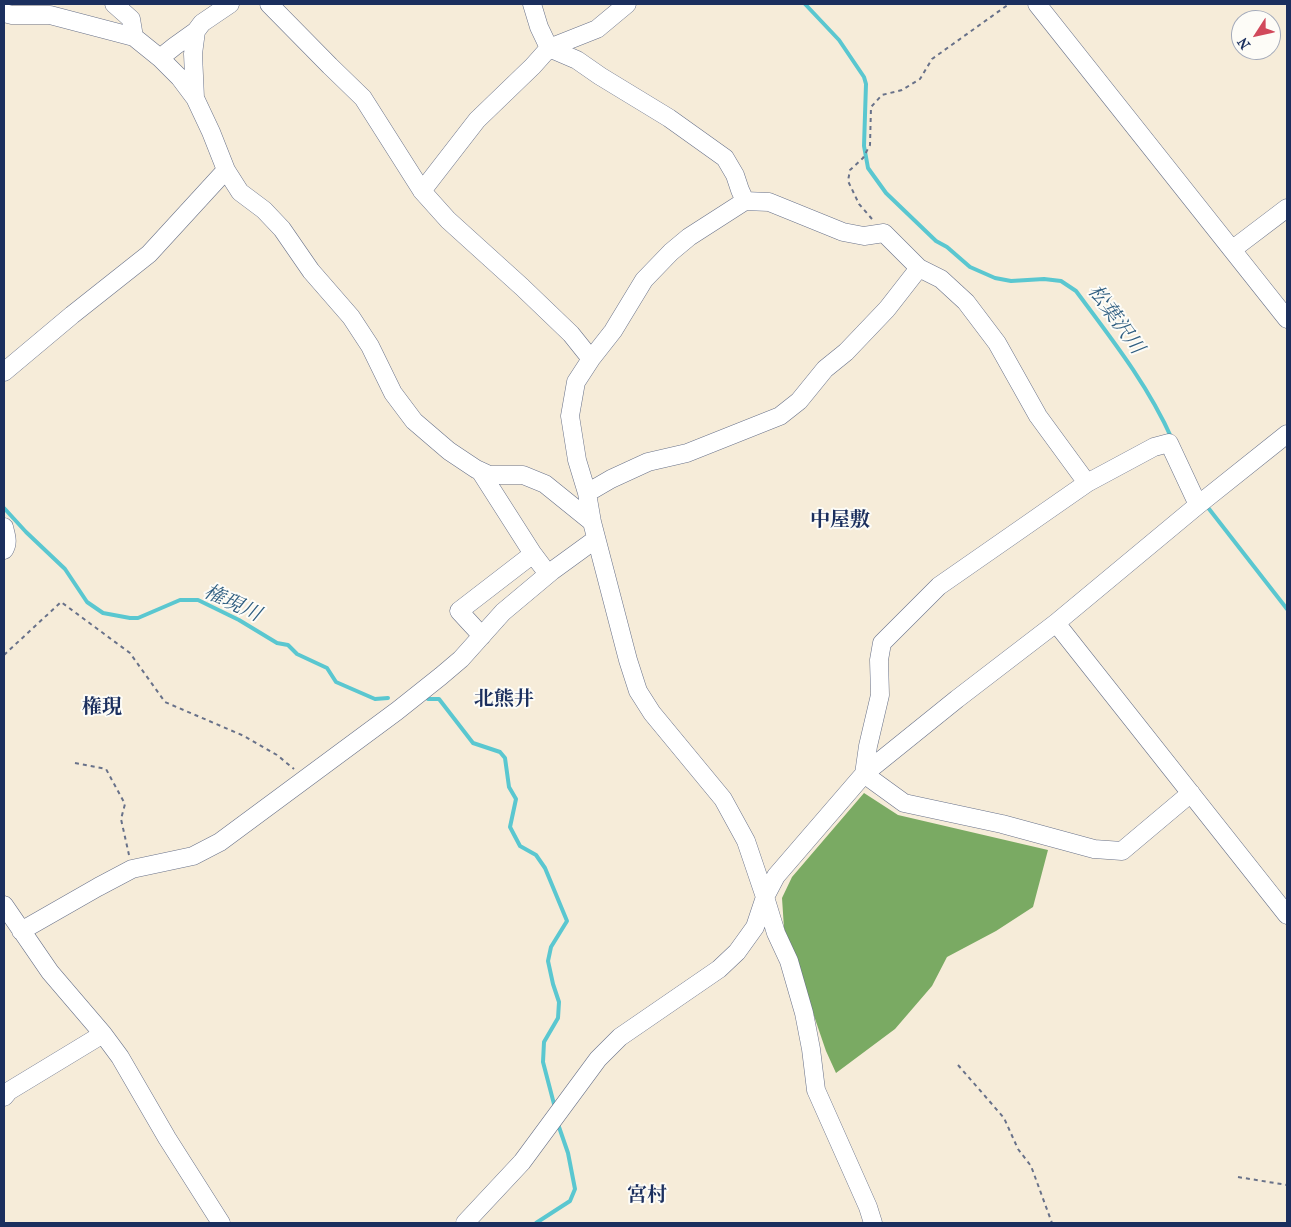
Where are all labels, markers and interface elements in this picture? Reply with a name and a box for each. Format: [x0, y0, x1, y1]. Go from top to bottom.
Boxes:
north arrow [1231, 10, 1281, 60]
text: N [1234, 34, 1254, 53]
water label: 松葉沢川 [1082, 281, 1148, 359]
district label: 中屋敷 [810, 509, 870, 533]
water label: 権現川 [200, 580, 264, 628]
district label: 北熊井 [474, 688, 534, 712]
district label: 権現 [82, 696, 122, 720]
district label: 宮村 [627, 1184, 667, 1208]

